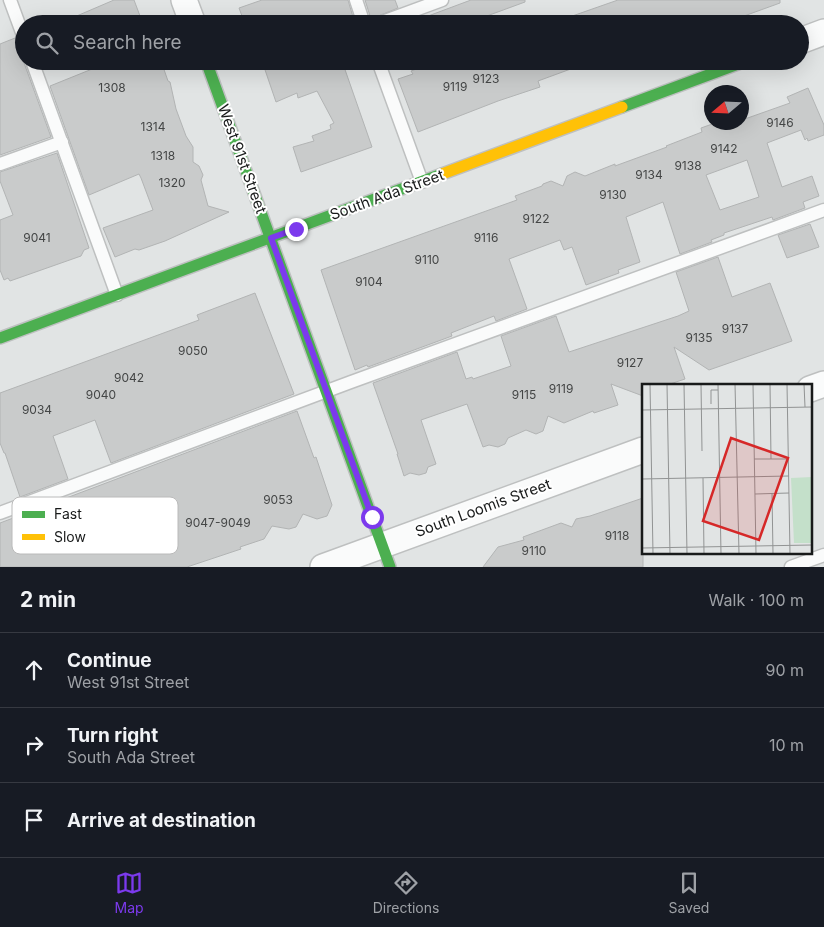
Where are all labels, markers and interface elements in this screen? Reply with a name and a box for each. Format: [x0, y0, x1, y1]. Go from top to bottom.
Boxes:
search box [15, 15, 809, 70]
icon: search [33, 29, 61, 57]
text: Search here [73, 31, 182, 54]
house number: 9123 [472, 71, 500, 86]
house number: 9119 [443, 79, 467, 94]
house number: 1308 [98, 80, 126, 95]
north arrow [704, 85, 749, 130]
street label: West 91st Street [214, 102, 271, 216]
house number: 9146 [766, 115, 794, 130]
house number: 1314 [141, 119, 166, 134]
house number: 9142 [710, 141, 738, 156]
house number: 1318 [151, 148, 175, 163]
house number: 9138 [674, 158, 702, 173]
street label: South Ada Street [327, 165, 447, 224]
house number: 9134 [635, 167, 663, 182]
house number: 1320 [158, 175, 186, 190]
house number: 9130 [599, 187, 627, 202]
house number: 9122 [523, 211, 549, 226]
route end [285, 218, 308, 241]
house number: 9041 [23, 230, 51, 245]
house number: 9116 [474, 230, 498, 245]
house number: 9110 [415, 252, 439, 267]
house number: 9104 [355, 274, 383, 289]
house number: 9137 [722, 321, 748, 336]
house number: 9135 [685, 330, 713, 345]
house number: 9050 [178, 343, 208, 358]
house number: 9127 [617, 355, 643, 370]
house number: 9042 [114, 370, 144, 385]
house number: 9119 [549, 381, 573, 396]
inset map [642, 384, 812, 554]
house number: 9040 [86, 387, 116, 402]
house number: 9115 [512, 387, 536, 402]
house number: 9034 [22, 402, 52, 417]
street label: South Loomis Street [412, 474, 553, 541]
house number: 9053 [263, 492, 293, 507]
legend [12, 497, 178, 554]
text: Fast [54, 505, 82, 522]
route start [361, 506, 384, 529]
house number: 9047-9049 [185, 515, 251, 530]
text: Slow [54, 528, 86, 545]
house number: 9118 [605, 528, 629, 543]
house number: 9110 [522, 543, 546, 558]
text: 2 min [20, 587, 76, 612]
text: Walk · 100 m [709, 590, 804, 610]
text: Continue [67, 649, 152, 672]
icon: ahead [20, 656, 48, 684]
text: 90 m [765, 660, 804, 680]
text: West 91st Street [67, 672, 189, 692]
text: Turn right [67, 724, 158, 747]
icon: right [20, 731, 48, 759]
text: 10 m [769, 735, 804, 755]
text: South Ada Street [67, 747, 195, 767]
icon: arrive [20, 806, 48, 834]
text: Arrive at destination [67, 809, 256, 832]
tab: Map [115, 869, 144, 916]
tab: Directions [373, 869, 439, 916]
tab: Saved [668, 869, 709, 916]

